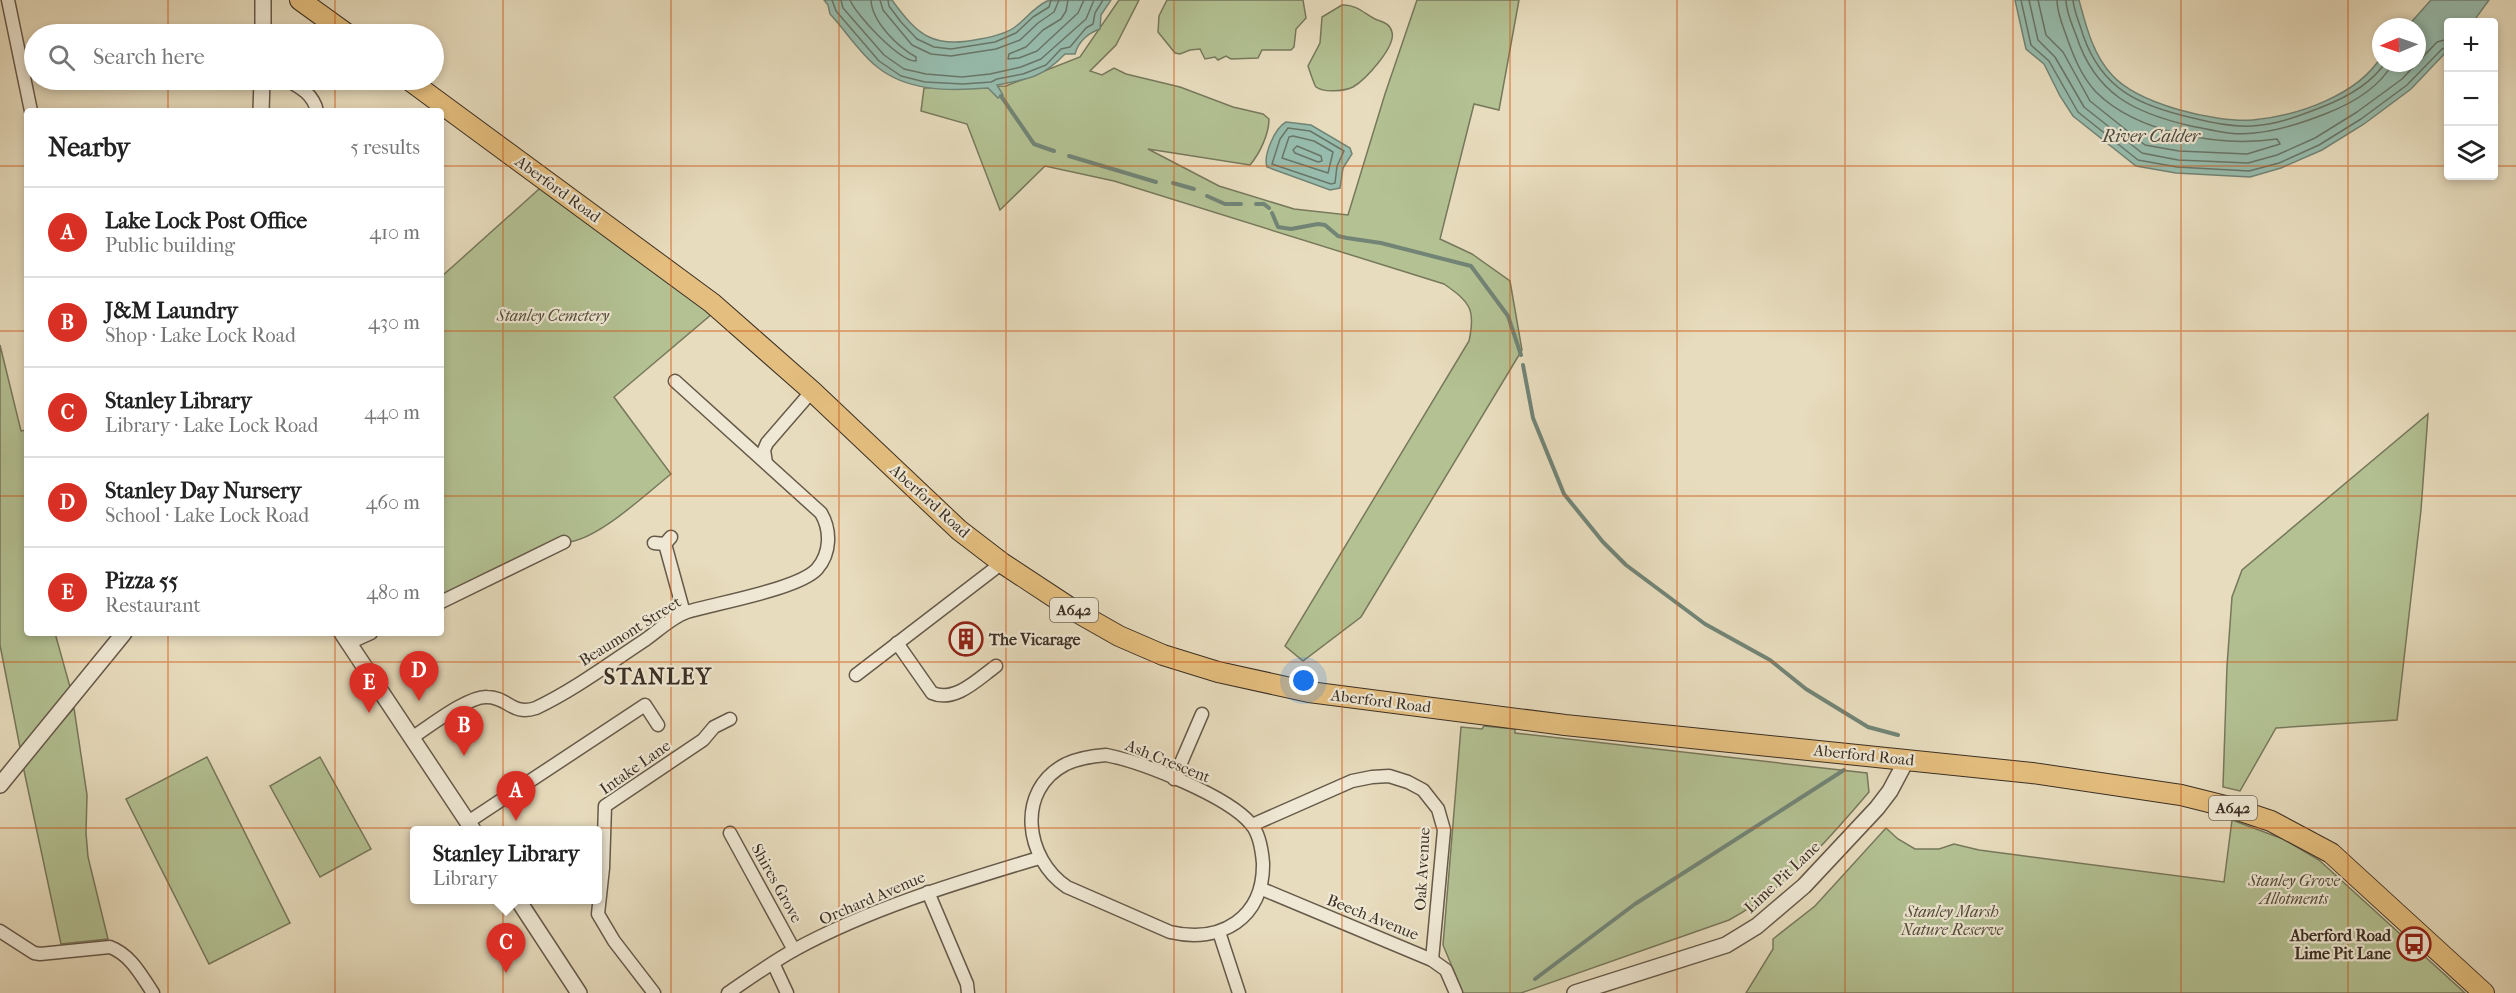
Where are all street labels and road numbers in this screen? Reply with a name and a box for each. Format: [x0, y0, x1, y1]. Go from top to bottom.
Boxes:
street label: Aberford Road [511, 151, 605, 226]
street label: Aberford Road [885, 460, 974, 542]
street label: Beaumont Street [576, 592, 685, 670]
road number: A642 [1050, 598, 1098, 622]
street label: Aberford Road [1329, 685, 1432, 717]
street label: Ash Crescent [1122, 735, 1213, 787]
street label: Intake Lane [596, 736, 674, 798]
street label: Aberford Road [1812, 740, 1915, 770]
road number: A642 [2209, 796, 2257, 820]
street label: Oak Avenue [1410, 827, 1434, 911]
street label: Lime Pit Lane [1740, 837, 1824, 917]
street label: Shires Grove [748, 840, 807, 926]
street label: Orchard Avenue [816, 867, 928, 929]
street label: Beech Avenue [1324, 890, 1422, 944]

